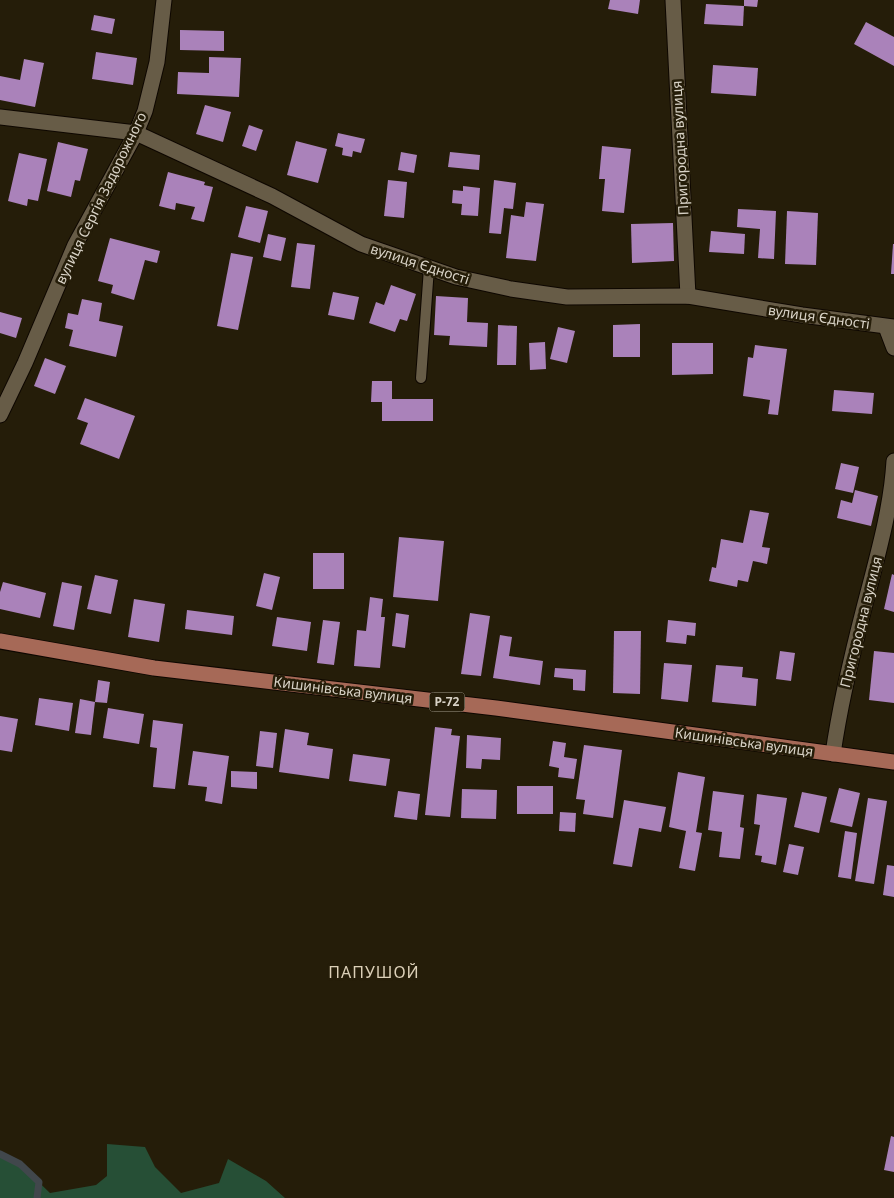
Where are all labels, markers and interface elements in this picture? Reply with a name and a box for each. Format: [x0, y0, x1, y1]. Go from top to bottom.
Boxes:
street label: Пригородна вулиця [666, 80, 693, 216]
street label: вулиця Сергія Задорожного [51, 109, 151, 287]
street label: вулиця Єдності [368, 239, 472, 288]
street label: вулиця Єдності [767, 300, 871, 333]
street label: Пригородна вулиця [835, 554, 886, 690]
street label: Кишинівська вулиця [273, 672, 414, 707]
road number: Р-72 [430, 692, 464, 712]
street label: Кишинівська вулиця [674, 722, 815, 761]
district label: ПАПУШОЙ [328, 961, 420, 983]

